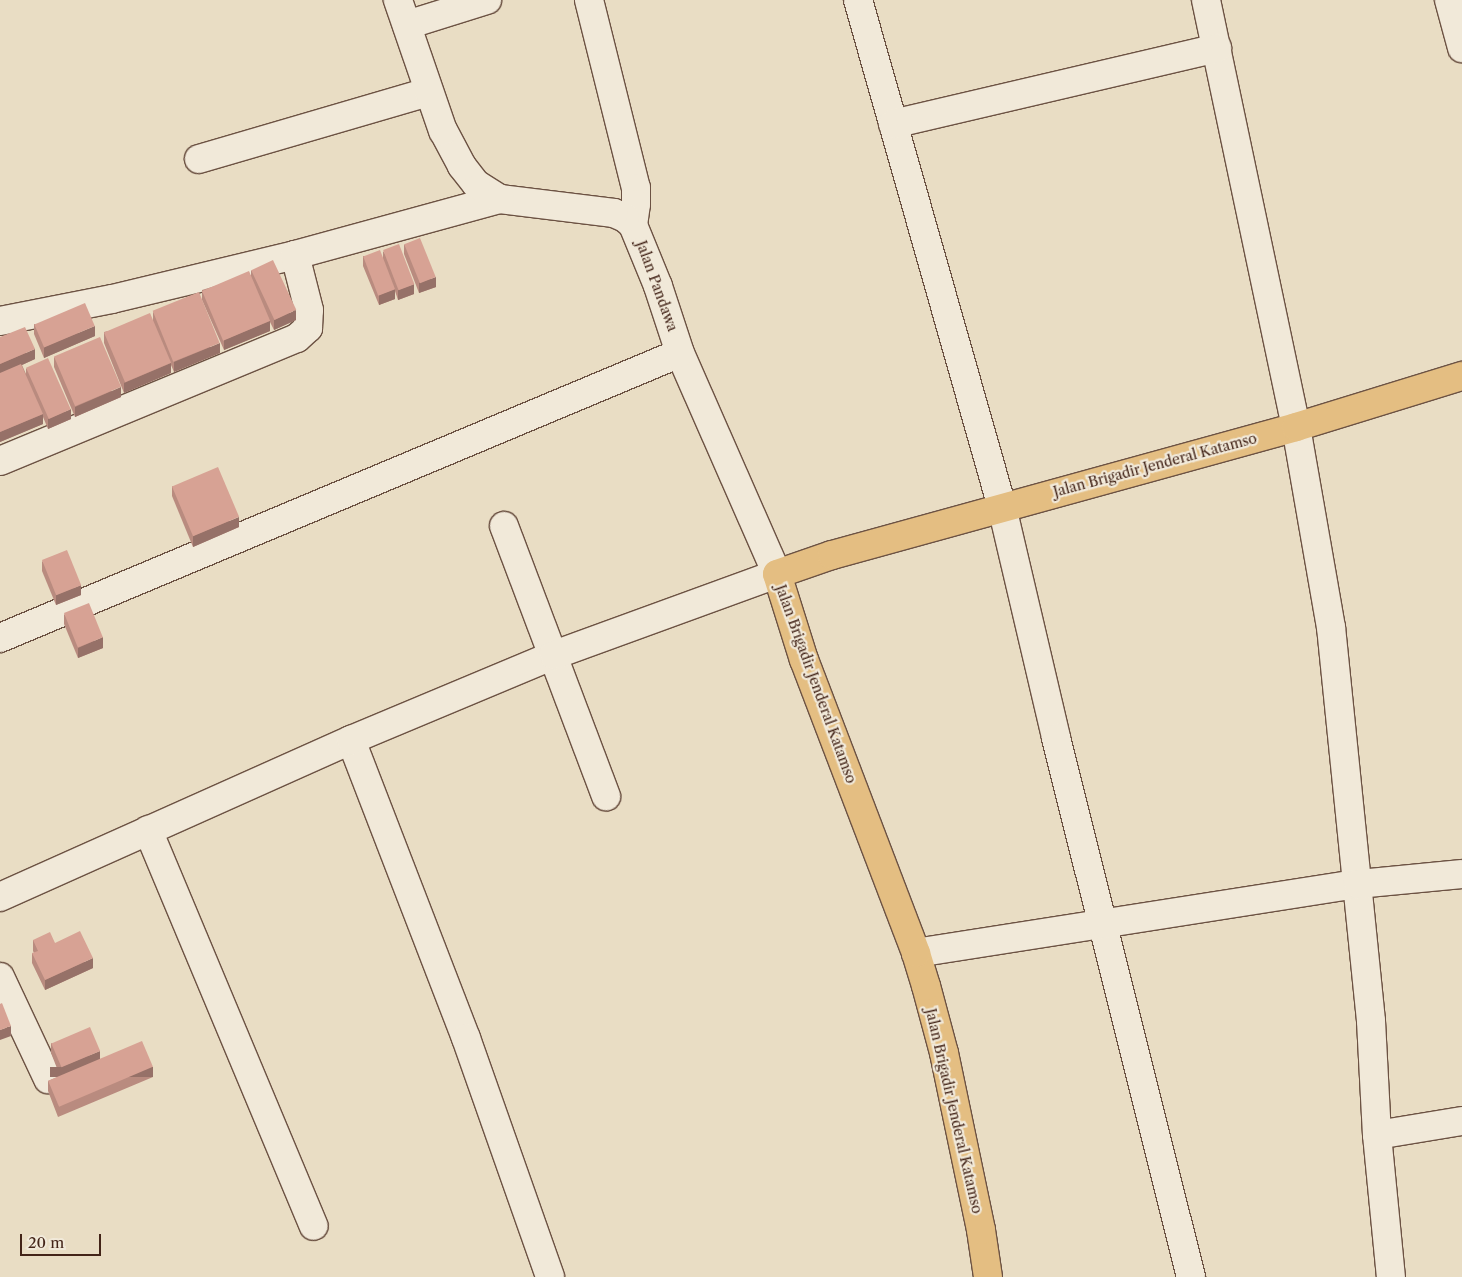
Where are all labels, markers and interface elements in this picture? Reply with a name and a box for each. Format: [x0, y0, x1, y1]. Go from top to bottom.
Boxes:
street label: Jalan Pandawa [633, 238, 681, 334]
street label: Jalan Brigadir Jenderal Katamso [1051, 430, 1259, 500]
street label: Jalan Brigadir Jenderal Katamso [772, 582, 860, 786]
street label: Jalan Brigadir Jenderal Katamso [922, 1007, 986, 1215]
scale bar [22, 1224, 104, 1256]
text: 20 m [28, 1233, 64, 1252]

